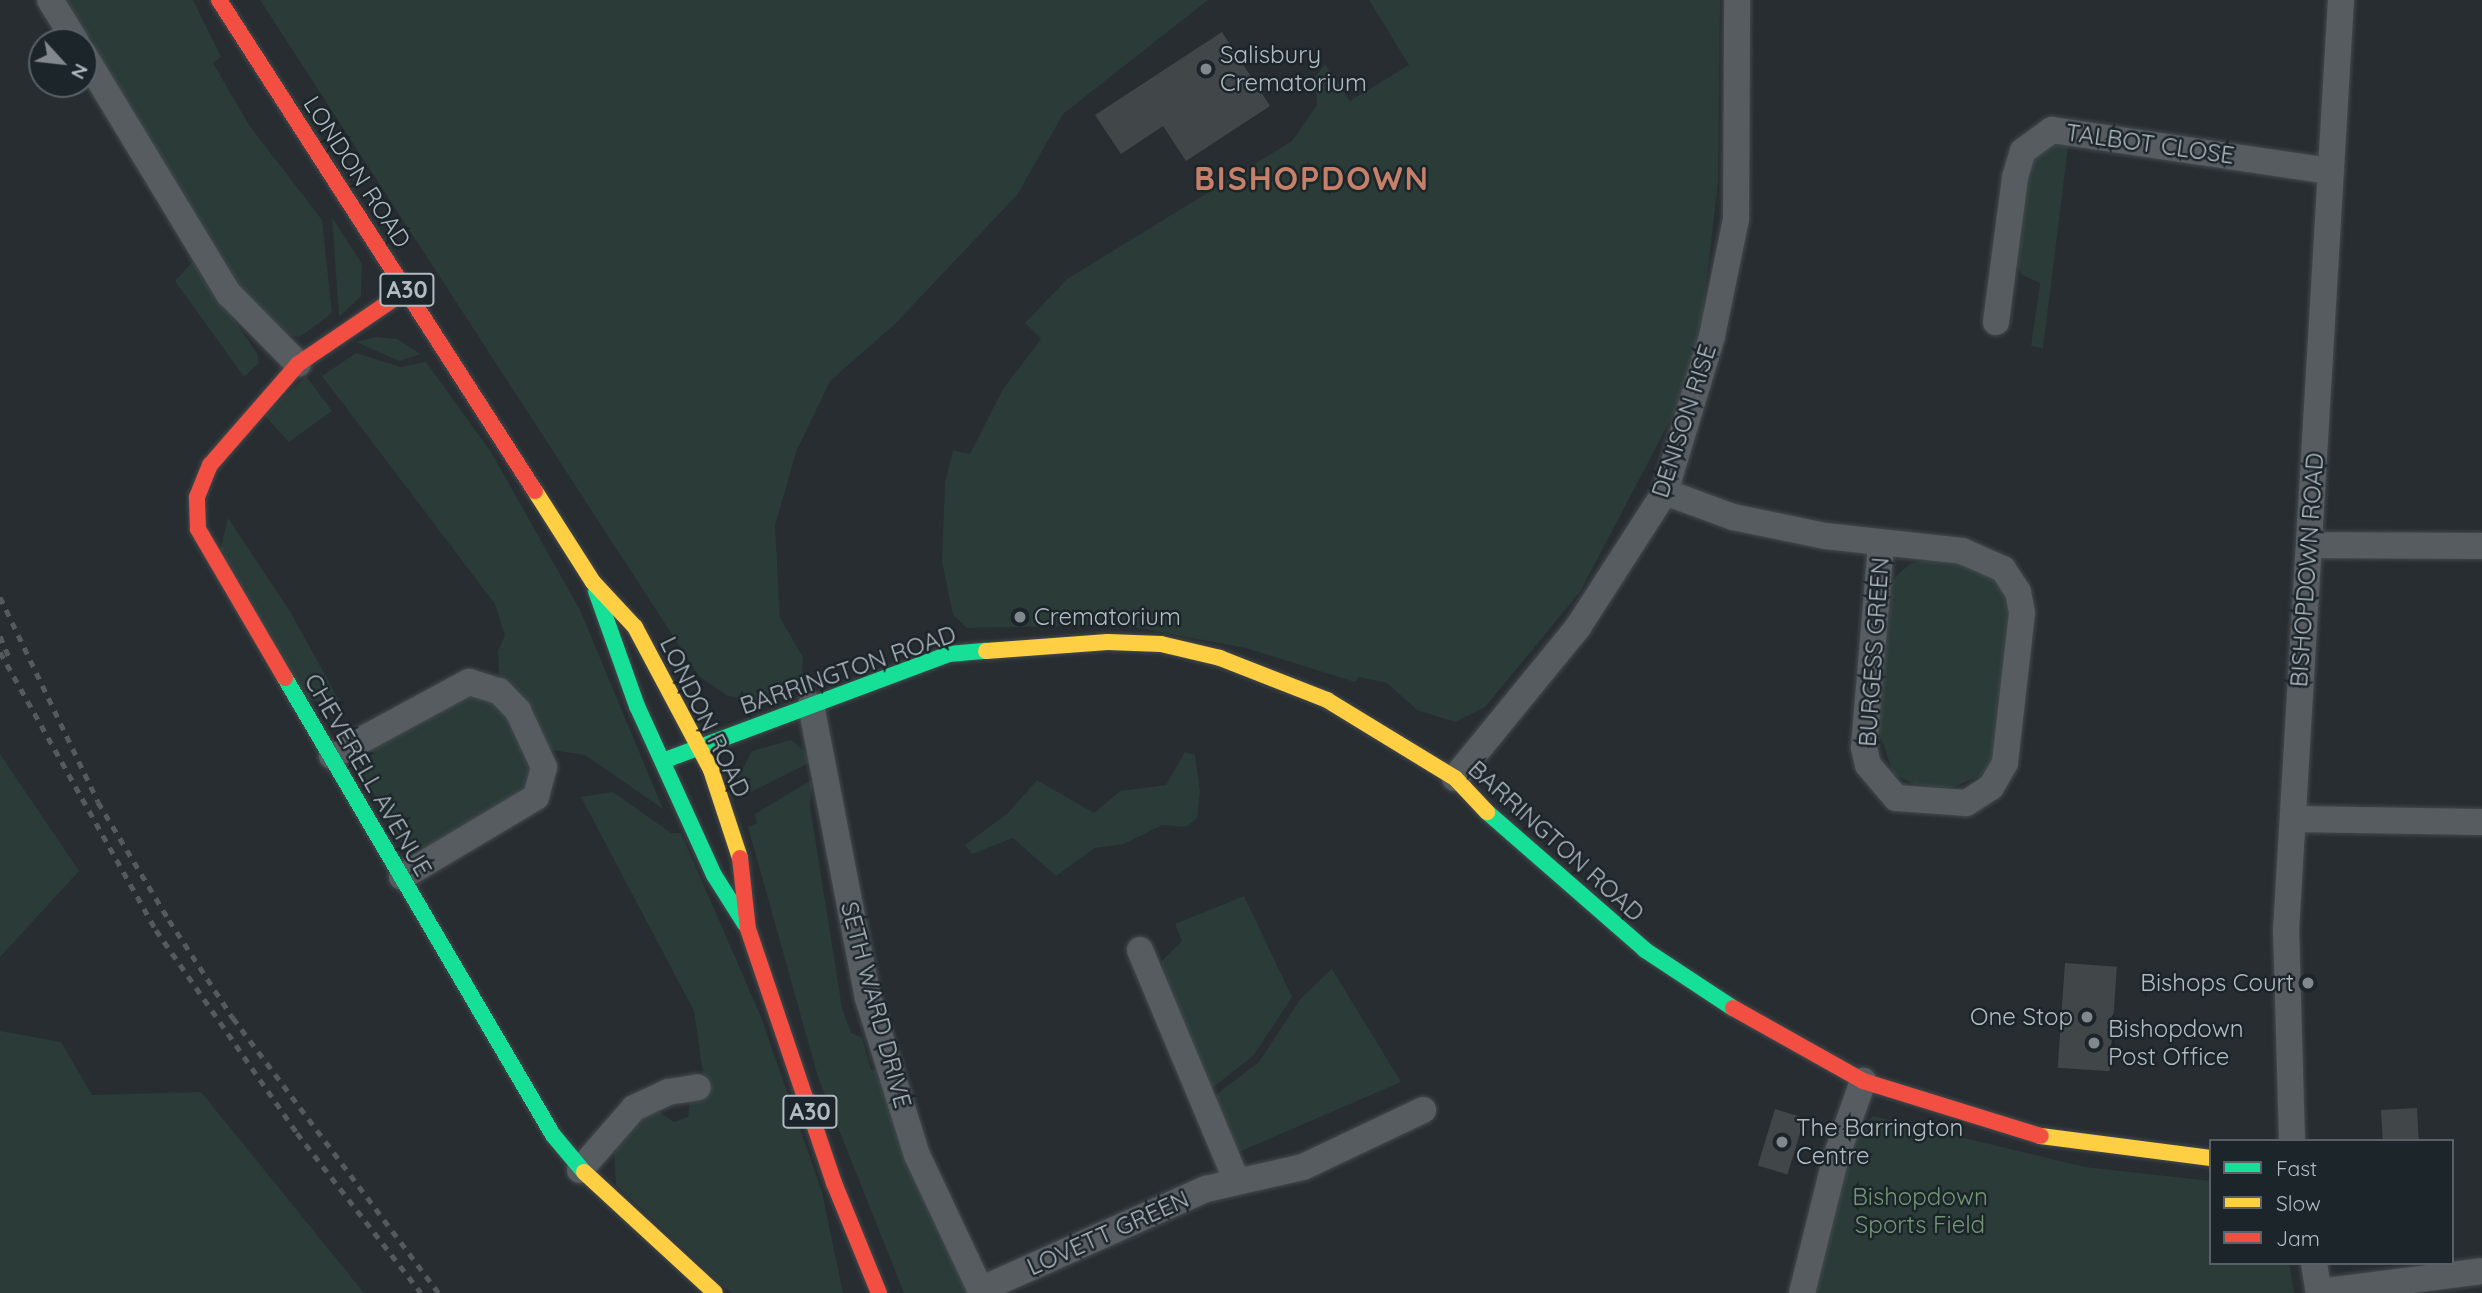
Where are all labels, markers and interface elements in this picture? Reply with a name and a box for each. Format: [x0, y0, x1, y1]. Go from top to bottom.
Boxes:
north arrow [28, 28, 98, 98]
place label: Salisbury Crematorium [1220, 41, 1367, 97]
text: N [66, 60, 94, 83]
marker: Salisbury Crematorium [1198, 61, 1214, 77]
street label: LONDON ROAD [297, 91, 417, 253]
street label: TALBOT CLOSE [2064, 118, 2236, 170]
district label: BISHOPDOWN [1195, 159, 1429, 197]
road number: A30 [379, 270, 435, 310]
street label: DENISON RISE [1646, 341, 1722, 501]
street label: BISHOPDOWN ROAD [2284, 452, 2330, 688]
street label: BURGESS GREEN [1853, 556, 1895, 748]
place label: Crematorium [1034, 603, 1181, 631]
marker: Crematorium [1012, 609, 1028, 625]
street label: BARRINGTON ROAD [736, 620, 960, 720]
street label: LONDON ROAD [654, 632, 756, 802]
street label: CHEVERELL AVENUE [298, 669, 438, 881]
street label: BARRINGTON ROAD [1462, 755, 1650, 927]
street label: SETH WARD DRIVE [835, 899, 917, 1111]
place label: Bishops Court [2140, 969, 2294, 997]
marker: Bishops Court [2300, 975, 2316, 991]
place label: One Stop [1970, 1003, 2073, 1031]
marker: One Stop [2079, 1009, 2095, 1025]
place label: Bishopdown Post Office [2108, 1015, 2244, 1071]
marker: Bishopdown Post Office [2086, 1035, 2102, 1051]
road number: A30 [782, 1092, 838, 1132]
place label: The Barrington Centre [1796, 1114, 1963, 1170]
marker: The Barrington Centre [1774, 1134, 1790, 1150]
legend [2209, 1139, 2454, 1265]
text: Fast [2276, 1155, 2317, 1181]
park label: Bishopdown Sports Field [1852, 1183, 1988, 1239]
street label: LOVETT GREEN [1023, 1184, 1193, 1282]
text: Slow [2276, 1190, 2321, 1216]
text: Jam [2276, 1225, 2320, 1251]

